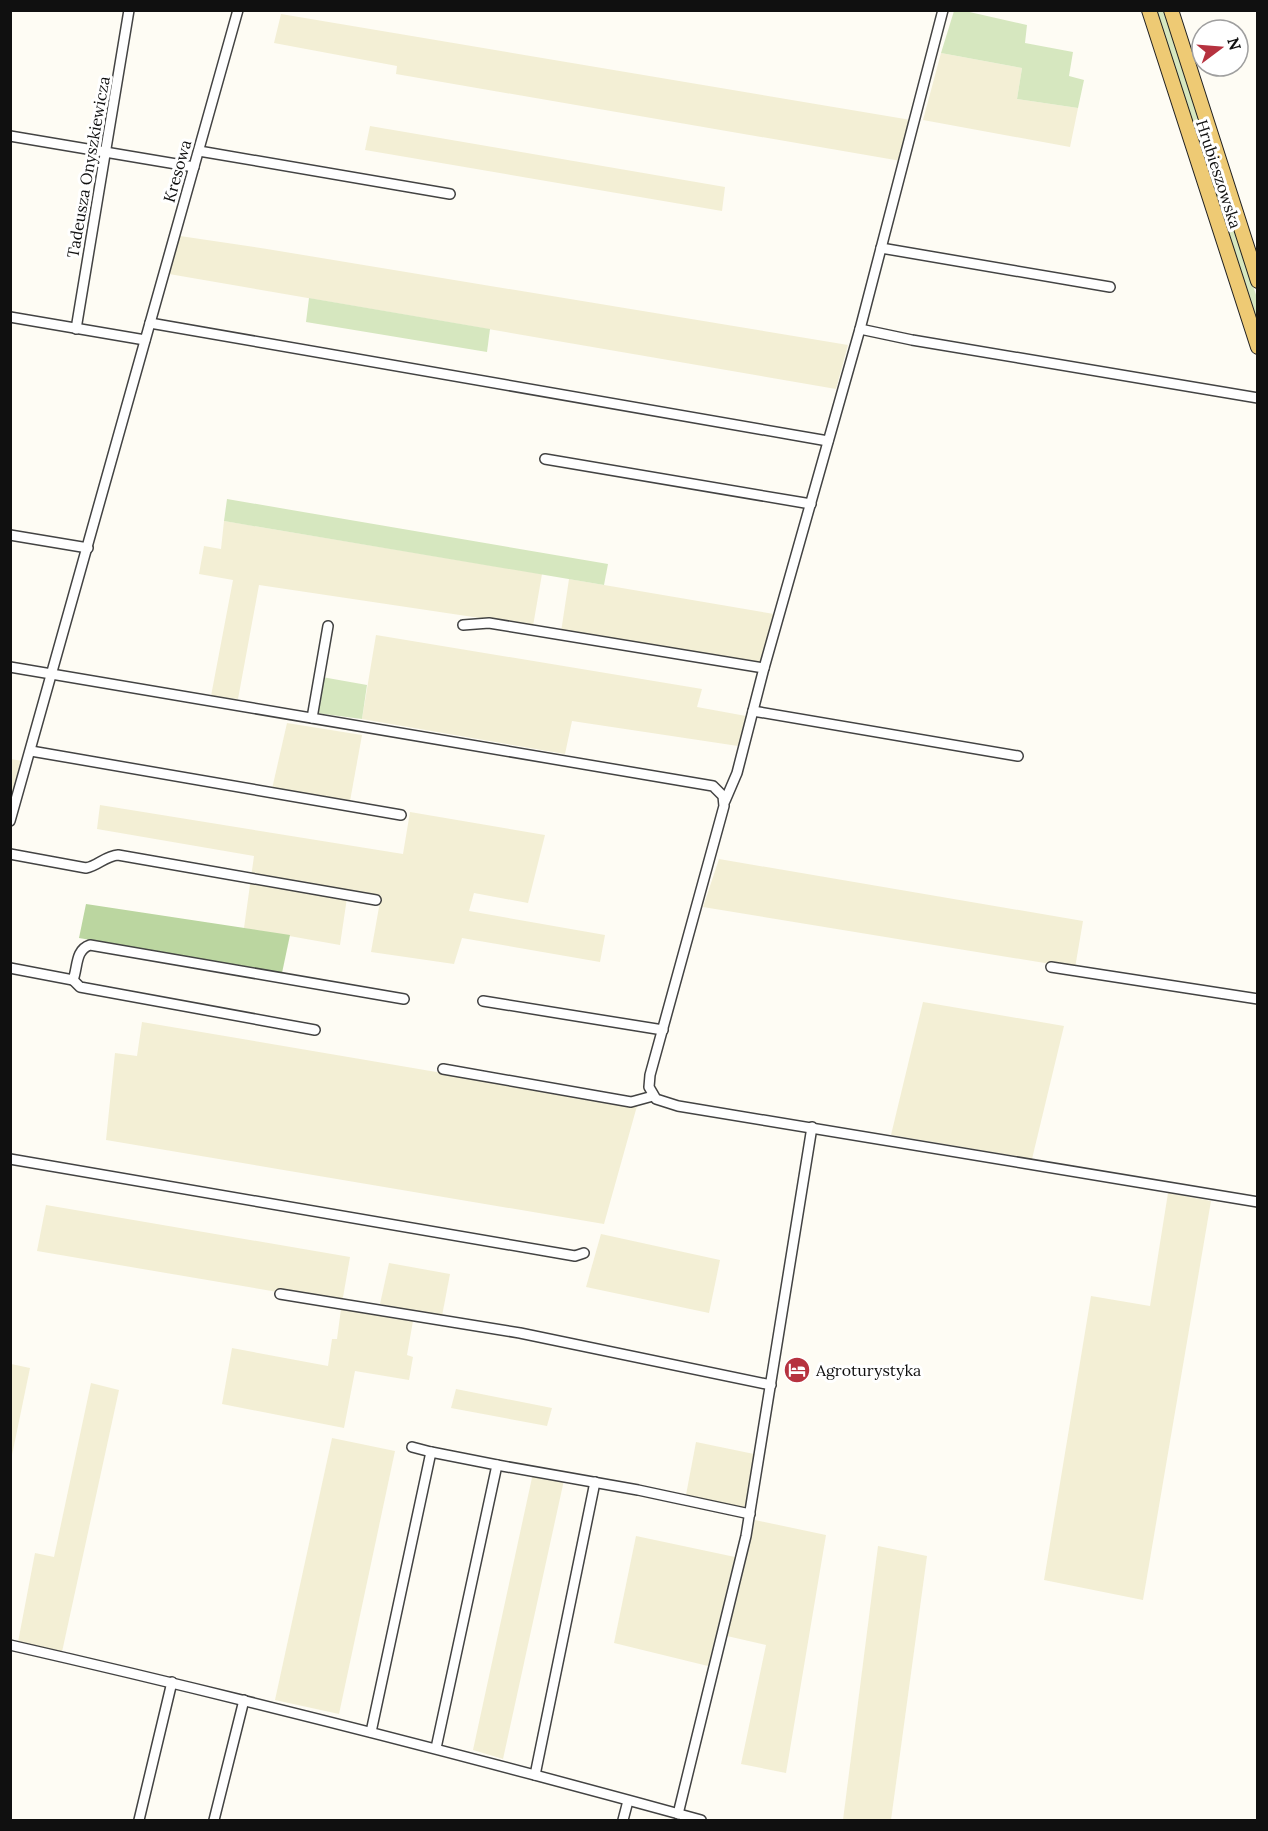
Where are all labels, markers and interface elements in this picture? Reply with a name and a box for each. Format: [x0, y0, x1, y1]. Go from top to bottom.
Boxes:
north arrow [1190, 18, 1250, 78]
text: N [1223, 35, 1246, 53]
street label: Tadeusza Onyszkiewicza [62, 75, 114, 259]
street label: Hrubieszowska [1192, 117, 1246, 231]
street label: Kresowa [159, 138, 195, 204]
hotel icon: Agroturystyka [782, 1355, 812, 1385]
place label: Agroturystyka [815, 1360, 921, 1380]

